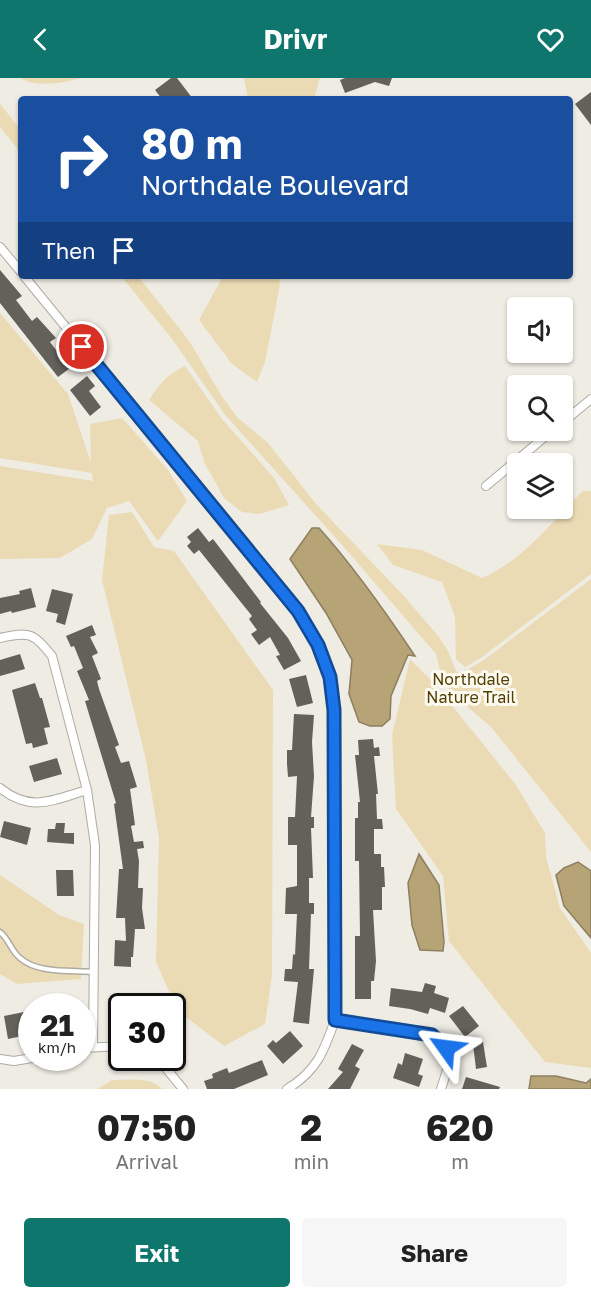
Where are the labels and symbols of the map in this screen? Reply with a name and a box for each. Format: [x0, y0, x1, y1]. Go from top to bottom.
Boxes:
pin [56, 321, 107, 372]
park label: Northdale Nature Trail [426, 669, 516, 707]
speed limit sign: 30 [108, 993, 186, 1071]
position arrow [414, 1016, 478, 1080]

